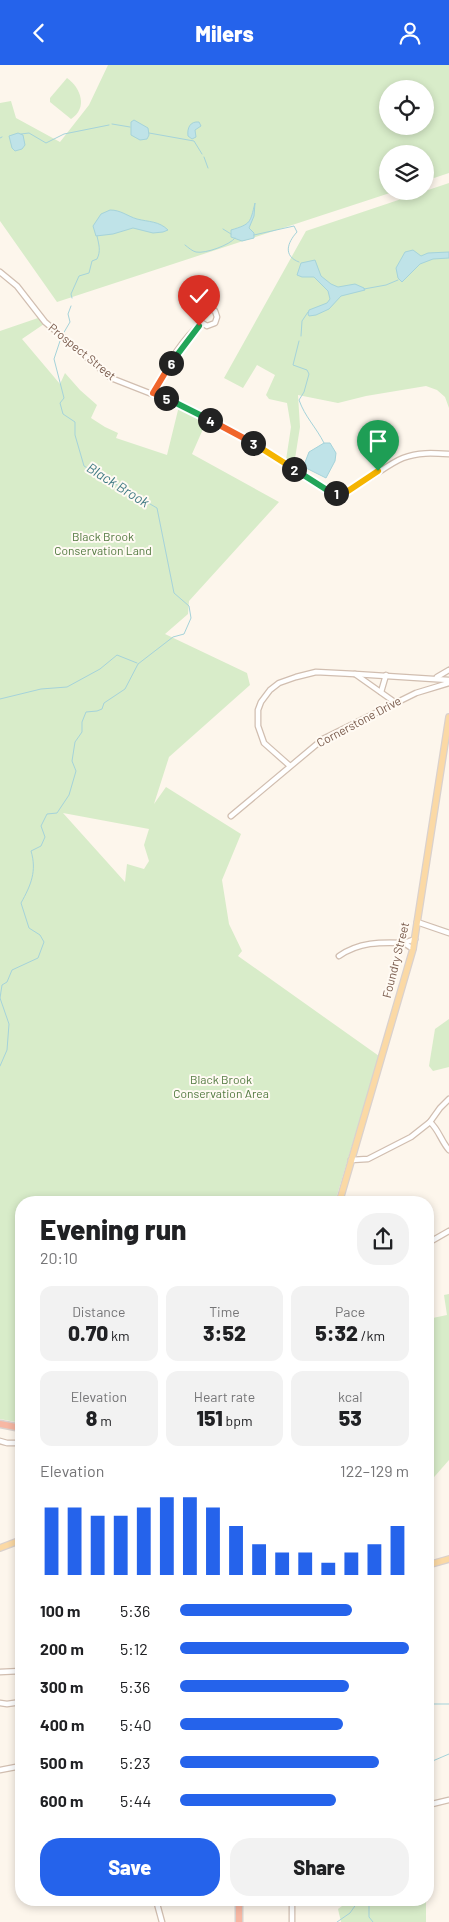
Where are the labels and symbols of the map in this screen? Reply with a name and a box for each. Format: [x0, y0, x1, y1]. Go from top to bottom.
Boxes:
pin [178, 275, 220, 326]
street label: Prospect Street [46, 320, 119, 383]
pin: 6 [158, 351, 184, 375]
pin: 5 [154, 385, 178, 411]
pin: 4 [198, 407, 222, 433]
pin [357, 420, 399, 471]
pin: 3 [240, 431, 266, 455]
pin: 2 [282, 457, 306, 481]
water label: Black Brook [84, 459, 153, 511]
pin: 1 [324, 481, 348, 505]
park label: Black Brook Conservation Land [54, 529, 152, 557]
street label: Cornerstone Drive [314, 693, 403, 749]
street label: Foundry Street [379, 920, 411, 999]
park label: Black Brook Conservation Area [173, 1072, 269, 1100]

